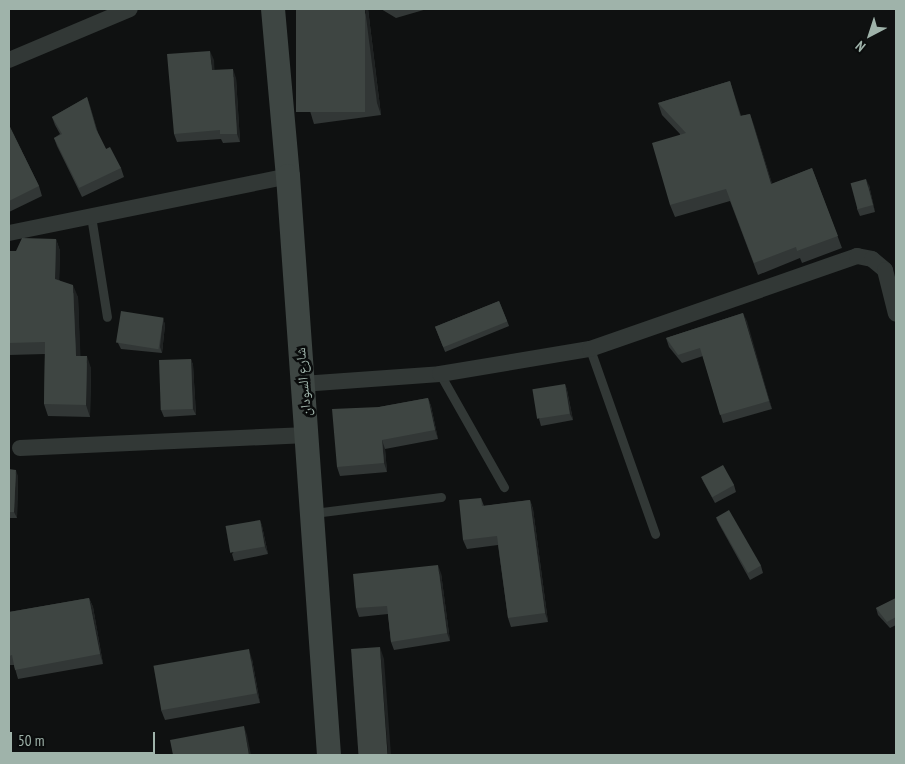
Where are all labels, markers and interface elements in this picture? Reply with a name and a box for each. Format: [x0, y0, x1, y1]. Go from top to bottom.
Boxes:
north arrow [845, 10, 895, 60]
text: N [852, 37, 869, 56]
street label: شارع السودان [292, 347, 314, 417]
scale bar [12, 722, 158, 754]
text: 50 m [18, 731, 44, 750]

